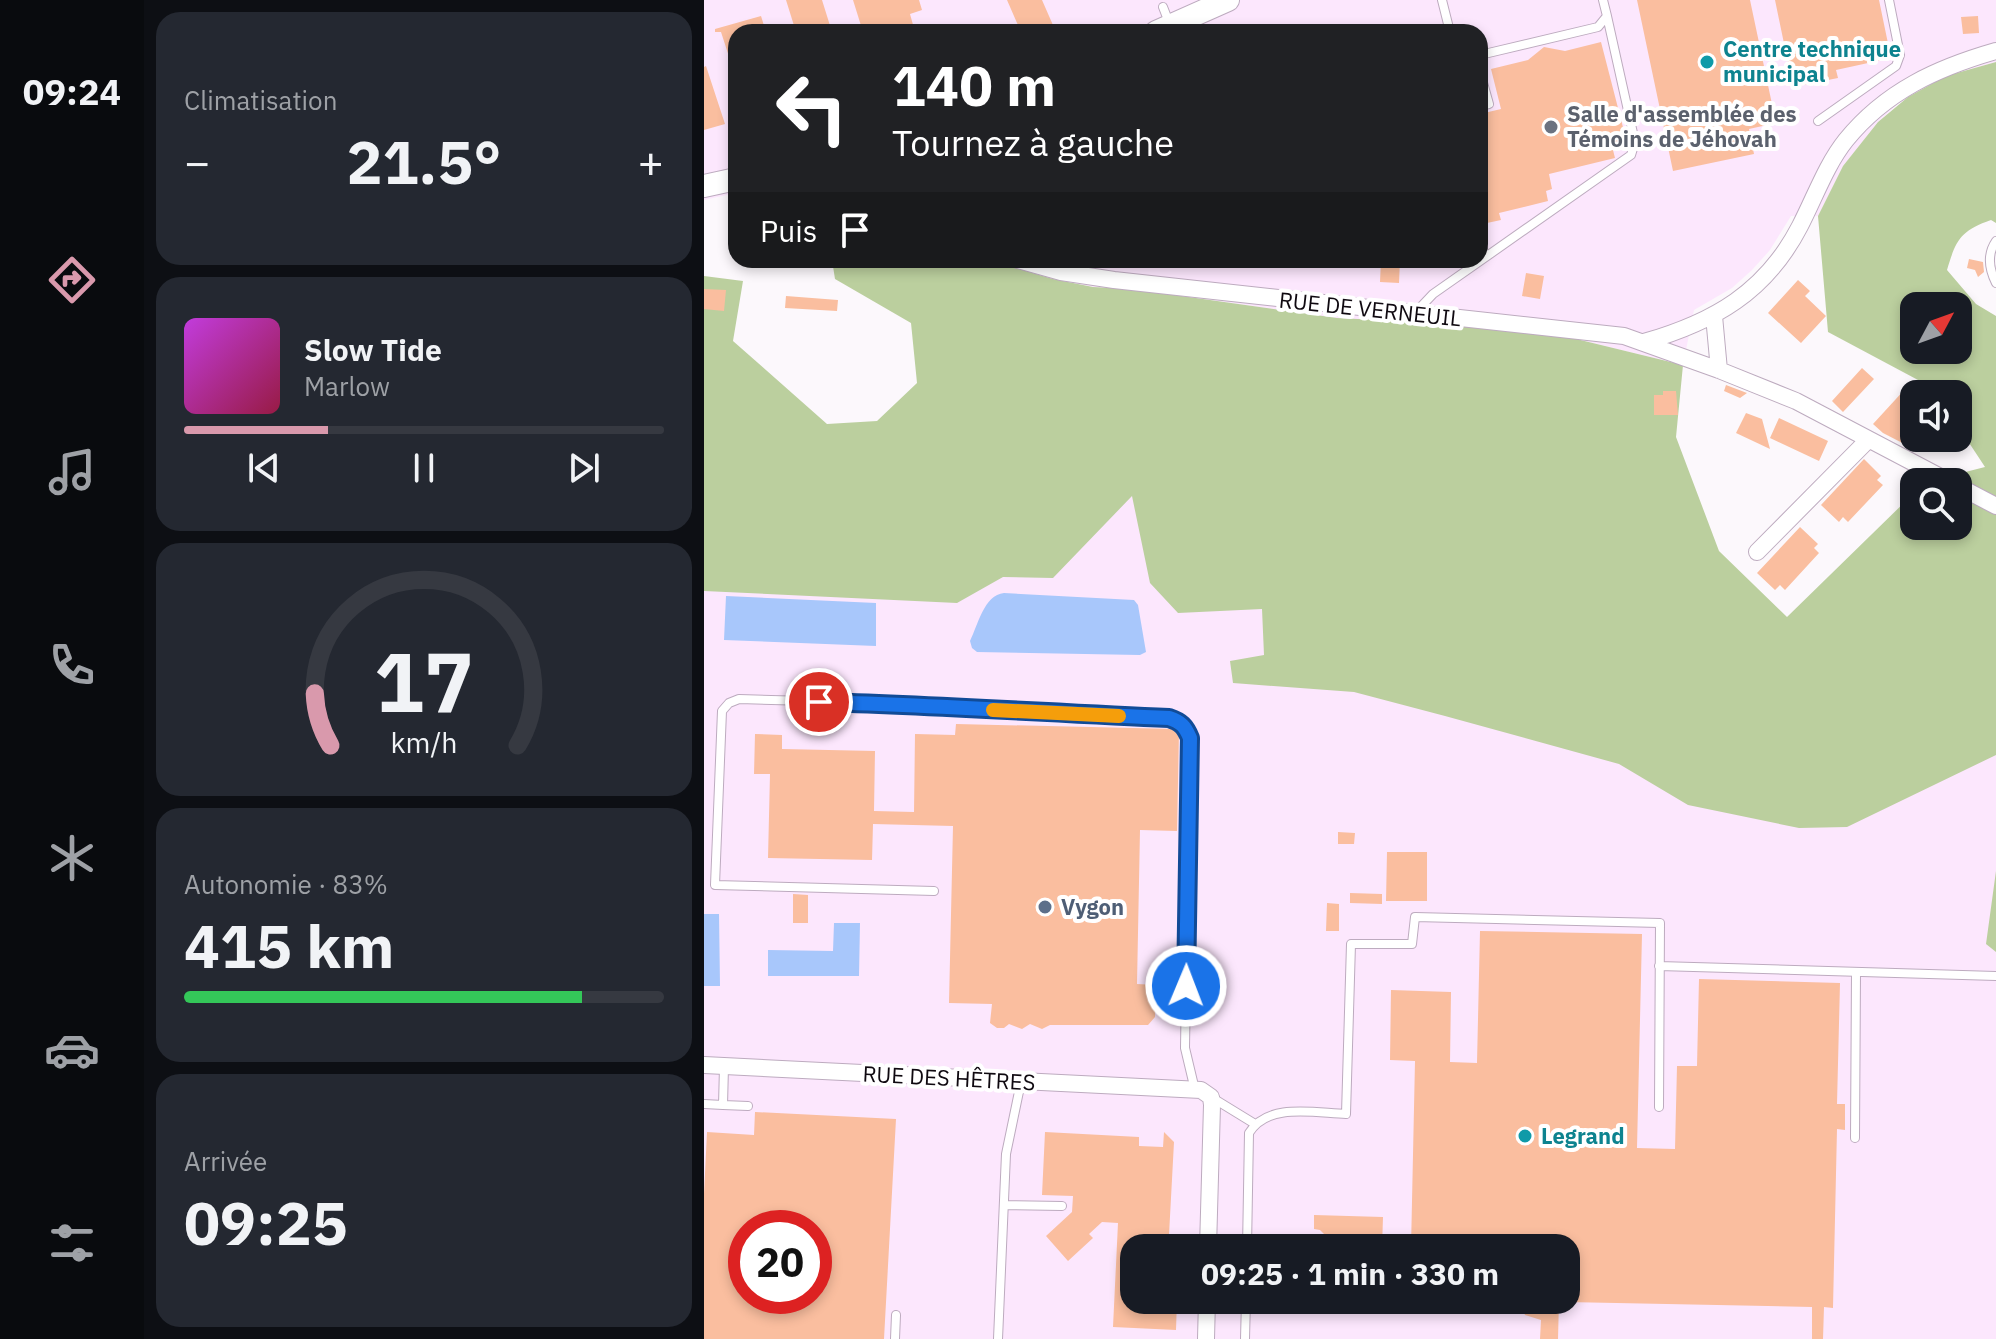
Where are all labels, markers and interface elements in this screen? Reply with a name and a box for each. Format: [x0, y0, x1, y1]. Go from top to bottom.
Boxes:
place label: Centre technique municipal [1723, 34, 1901, 88]
text: 140 m [892, 49, 1056, 121]
marker: Centre technique municipal [1698, 53, 1716, 71]
icon: left [760, 56, 864, 160]
text: 09:24 [23, 68, 121, 115]
text: Climatisation [184, 83, 337, 117]
place label: Salle d'assemblée des Témoins de Jéhovah [1567, 99, 1797, 153]
marker: Salle d'assemblée des Témoins de Jéhovah [1542, 118, 1560, 136]
text: Tournez à gauche [892, 119, 1174, 166]
text: 21.5° [347, 122, 501, 201]
text: − [184, 133, 210, 190]
text: + [638, 133, 664, 190]
icon: arrive [833, 208, 877, 252]
text: Puis [760, 211, 817, 250]
icon: directions [44, 252, 100, 308]
street label: RUE DE VERNEUIL [1278, 285, 1463, 332]
north arrow [1900, 292, 1972, 364]
map controls [1900, 292, 1972, 540]
text: Slow Tide [304, 330, 442, 369]
text: Marlow [304, 369, 390, 403]
button: sound [1900, 380, 1972, 452]
icon: music [44, 444, 100, 500]
icon: previous [242, 446, 286, 490]
icon: pause [402, 446, 446, 490]
icon: next [562, 446, 606, 490]
button: search [1900, 468, 1972, 540]
text: 17 [374, 626, 474, 734]
icon: phone [44, 637, 100, 693]
pin [785, 668, 853, 736]
icon: arrive [797, 680, 841, 724]
text: km/h [390, 724, 458, 761]
icon: climate [44, 830, 100, 886]
text: Autonomie · 83% [184, 867, 388, 901]
place label: Vygon [1061, 892, 1124, 921]
marker: Vygon [1036, 898, 1054, 916]
text: 415 km [184, 906, 394, 985]
position arrow [1144, 944, 1228, 1028]
icon: car [44, 1022, 100, 1078]
street label: RUE DES HÊTRES [862, 1058, 1036, 1097]
place label: Legrand [1541, 1121, 1625, 1150]
marker: Legrand [1516, 1127, 1534, 1145]
text: Arrivée [184, 1144, 267, 1178]
text: 09:25 [184, 1183, 348, 1262]
speed limit sign: 20 [728, 1210, 832, 1314]
icon: filters [44, 1215, 100, 1271]
text: 09:25 · 1 min · 330 m [1201, 1254, 1499, 1293]

